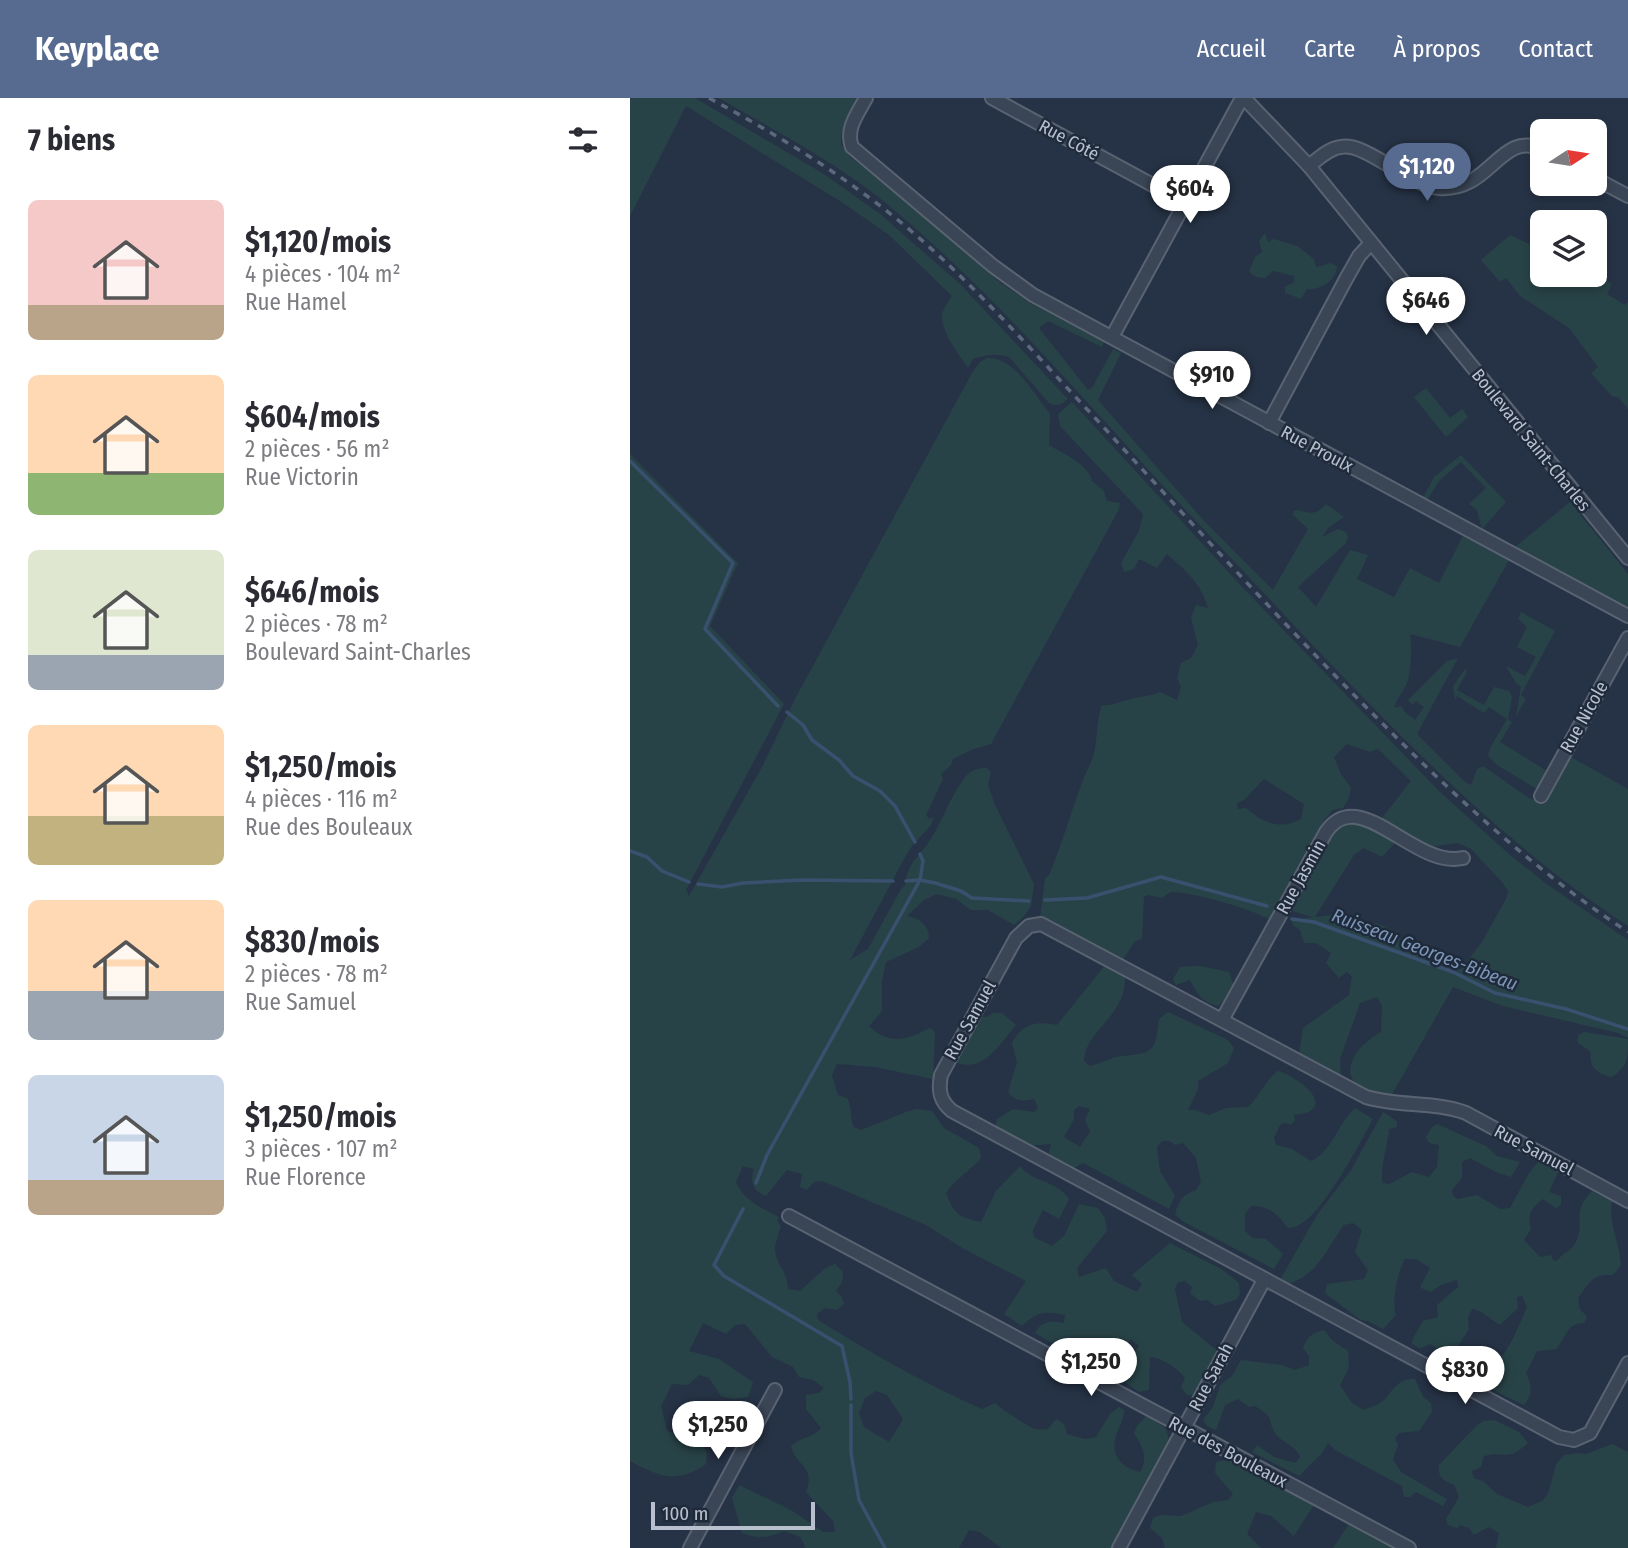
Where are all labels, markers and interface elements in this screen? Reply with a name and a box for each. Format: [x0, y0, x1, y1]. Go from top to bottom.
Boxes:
text: Keyplace [35, 29, 159, 69]
text: Accueil [1197, 35, 1266, 63]
text: Carte [1304, 35, 1355, 63]
text: À propos [1393, 35, 1480, 63]
text: Contact [1518, 35, 1593, 63]
street label: Rue Côté [1035, 115, 1103, 165]
north arrow [1530, 119, 1606, 196]
map controls [1530, 119, 1607, 287]
icon: filters [564, 121, 602, 159]
text: 7 biens [28, 122, 115, 158]
pin: $1,120 [1370, 144, 1484, 203]
text: $1,120 [1399, 152, 1455, 180]
pin: $604 [1149, 166, 1231, 225]
text: $604 [1166, 174, 1214, 202]
button: layers [1530, 210, 1607, 287]
text: $1,120/mois [245, 224, 391, 260]
icon: home [84, 228, 168, 312]
text: 4 pièces · 104 m² [245, 260, 401, 288]
pin: $646 [1385, 278, 1467, 337]
text: $646 [1402, 286, 1450, 314]
text: Rue Hamel [245, 288, 347, 316]
pin: $910 [1171, 352, 1253, 411]
text: $910 [1190, 360, 1234, 388]
street label: Boulevard Saint-Charles [1467, 364, 1595, 516]
text: $604/mois [245, 399, 380, 435]
icon: home [84, 403, 168, 487]
street label: Rue Proulx [1277, 421, 1357, 477]
text: 2 pièces · 56 m² [245, 435, 390, 463]
text: Rue Victorin [245, 463, 359, 491]
text: $646/mois [245, 574, 379, 610]
icon: home [84, 578, 168, 662]
text: 2 pièces · 78 m² [245, 610, 388, 638]
text: Boulevard Saint-Charles [245, 638, 471, 666]
street label: Rue Nicole [1555, 677, 1613, 757]
text: $1,250/mois [245, 749, 396, 785]
icon: home [84, 753, 168, 837]
text: 4 pièces · 116 m² [245, 785, 398, 813]
text: Rue des Bouleaux [245, 813, 412, 841]
street label: Rue Jasmin [1272, 836, 1330, 918]
water label: Ruisseau Georges-Bibeau [1329, 903, 1521, 996]
text: $830/mois [245, 924, 379, 960]
icon: home [84, 928, 168, 1012]
text: 2 pièces · 78 m² [245, 960, 388, 988]
street label: Rue Samuel [939, 976, 1001, 1063]
text: Rue Samuel [245, 988, 356, 1016]
text: $1,250/mois [245, 1099, 396, 1135]
icon: home [84, 1103, 168, 1187]
street label: Rue Samuel [1490, 1120, 1578, 1180]
text: 3 pièces · 107 m² [245, 1135, 398, 1163]
text: Rue Florence [245, 1163, 366, 1191]
pin: $1,250 [1034, 1338, 1148, 1398]
street label: Rue Sarah [1184, 1339, 1238, 1415]
pin: $830 [1424, 1346, 1506, 1406]
text: $1,250 [1061, 1347, 1121, 1375]
text: $830 [1441, 1355, 1489, 1383]
pin: $1,250 [661, 1402, 775, 1461]
text: $1,250 [688, 1410, 748, 1438]
street label: Rue des Bouleaux [1165, 1412, 1291, 1493]
scale bar [651, 1499, 816, 1531]
text: 100 m [662, 1502, 708, 1525]

